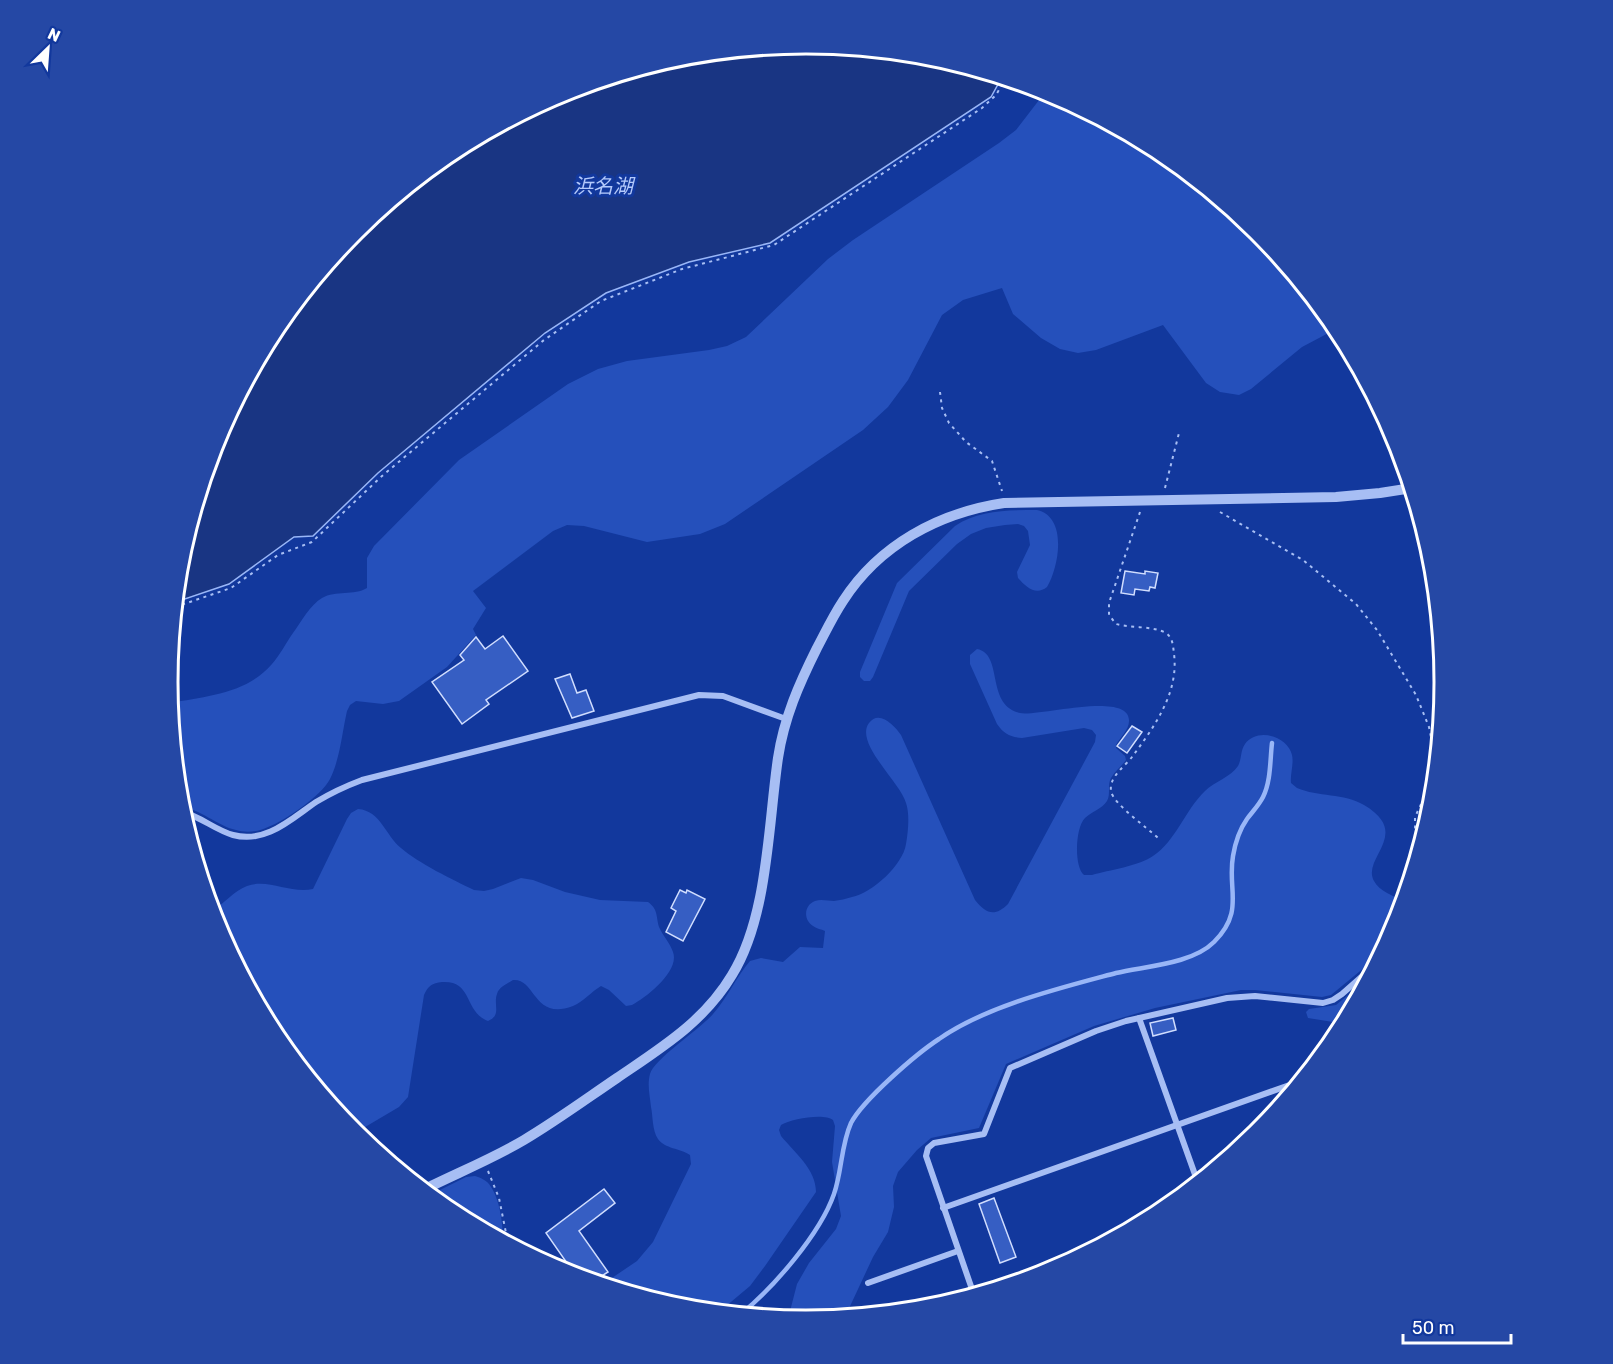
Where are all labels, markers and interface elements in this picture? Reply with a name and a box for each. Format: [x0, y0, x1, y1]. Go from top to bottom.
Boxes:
north arrow [18, 18, 78, 78]
text: N [45, 24, 63, 46]
water label: 浜名湖 [573, 174, 636, 198]
scale bar [1403, 1307, 1511, 1345]
text: 50 m [1412, 1317, 1455, 1339]

